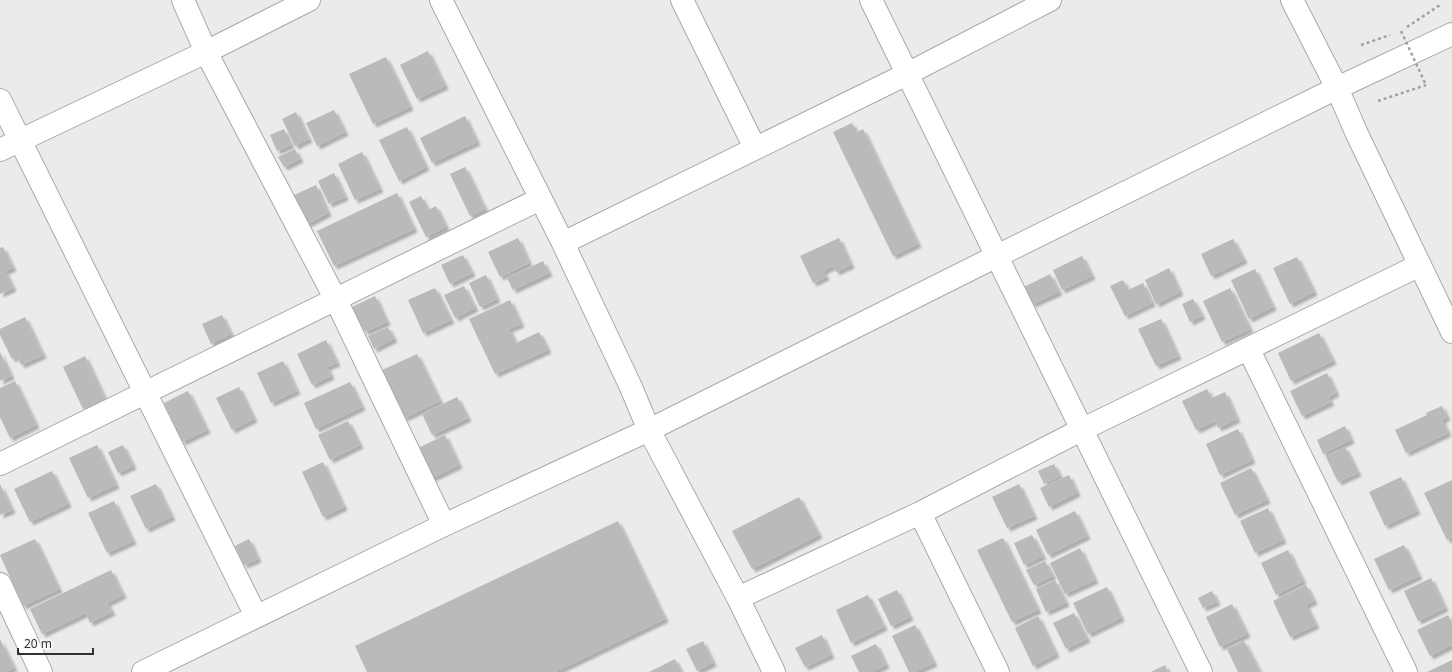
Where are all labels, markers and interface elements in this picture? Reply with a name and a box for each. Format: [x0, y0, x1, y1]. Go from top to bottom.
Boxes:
scale bar [18, 630, 93, 656]
text: 20 m [24, 635, 52, 652]

